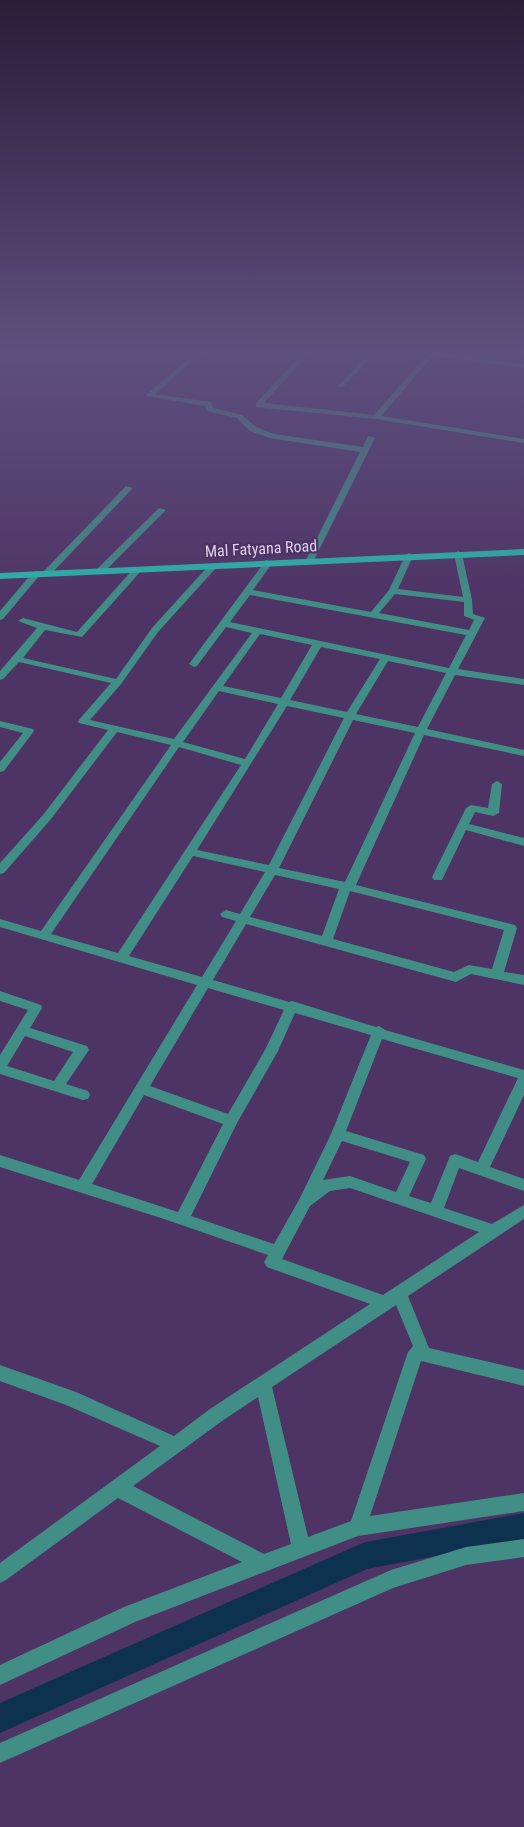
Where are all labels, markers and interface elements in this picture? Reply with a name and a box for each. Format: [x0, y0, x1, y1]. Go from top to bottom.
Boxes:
street label: Mal Fatyana Road [204, 536, 318, 561]

